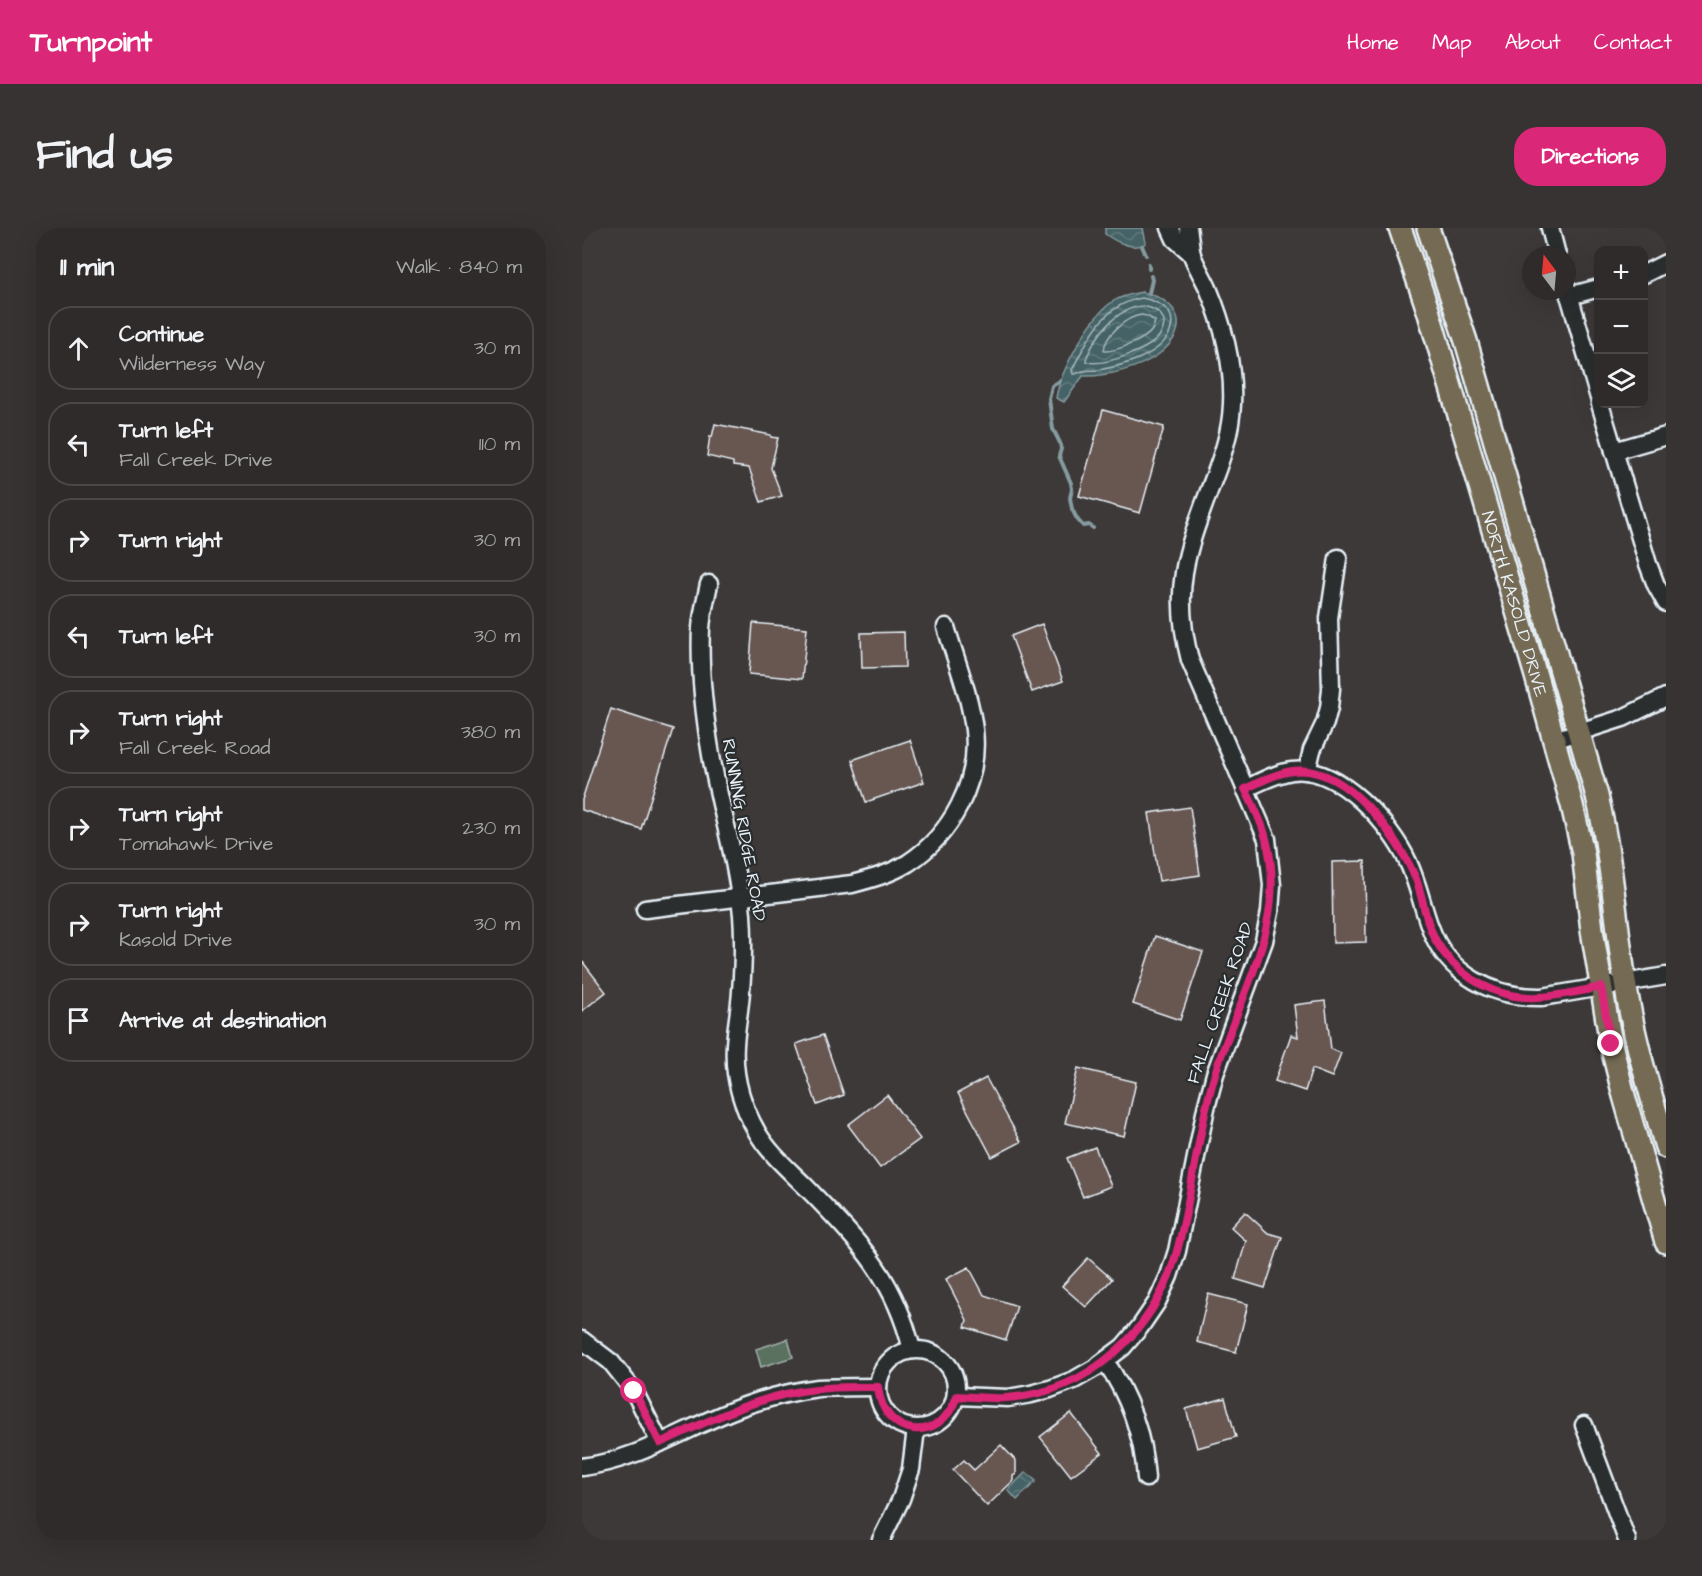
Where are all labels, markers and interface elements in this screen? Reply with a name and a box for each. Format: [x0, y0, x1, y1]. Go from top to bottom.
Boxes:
text: Turnpoint [30, 23, 152, 62]
text: Home [1347, 28, 1399, 57]
text: Map [1432, 28, 1472, 57]
text: About [1505, 28, 1561, 57]
text: Contact [1594, 28, 1672, 57]
text: Find us [36, 127, 173, 185]
button: Directions [1514, 127, 1666, 186]
north arrow [1522, 246, 1576, 300]
map controls [1594, 246, 1648, 408]
button: + [1594, 246, 1648, 300]
text: 11 min [60, 249, 114, 285]
text: Walk · 840 m [396, 253, 522, 281]
button: − [1594, 300, 1648, 354]
text: Continue [119, 319, 204, 350]
icon: ahead [62, 332, 95, 365]
text: 30 m [474, 334, 520, 362]
text: Wilderness Way [119, 350, 265, 378]
button: layers [1594, 354, 1648, 408]
text: Turn left [119, 415, 213, 446]
icon: left [62, 428, 95, 461]
text: 110 m [479, 430, 520, 458]
text: Fall Creek Drive [119, 446, 273, 474]
street label: NORTH KASOLD DRIVE [1476, 508, 1554, 700]
icon: right [62, 524, 95, 557]
text: Turn right [119, 525, 222, 556]
text: 30 m [474, 526, 520, 554]
icon: left [62, 620, 95, 653]
text: Turn left [119, 621, 213, 652]
text: 30 m [474, 622, 520, 650]
text: Turn right [119, 703, 222, 734]
icon: right [62, 716, 95, 749]
text: 380 m [461, 718, 520, 746]
text: Fall Creek Road [119, 734, 270, 762]
street label: RUNNING RIDGE ROAD [716, 737, 772, 924]
text: Turn right [119, 799, 222, 830]
icon: right [62, 812, 95, 845]
text: 230 m [462, 814, 520, 842]
text: Tomahawk Drive [119, 830, 273, 858]
text: Turn right [119, 895, 222, 926]
icon: right [62, 908, 95, 941]
text: 30 m [474, 910, 520, 938]
street label: FALL CREEK ROAD [1181, 919, 1259, 1087]
text: Kasold Drive [119, 926, 232, 954]
icon: arrive [62, 1004, 95, 1037]
text: Arrive at destination [119, 1005, 326, 1036]
route end [1597, 1030, 1623, 1056]
route start [620, 1377, 646, 1403]

